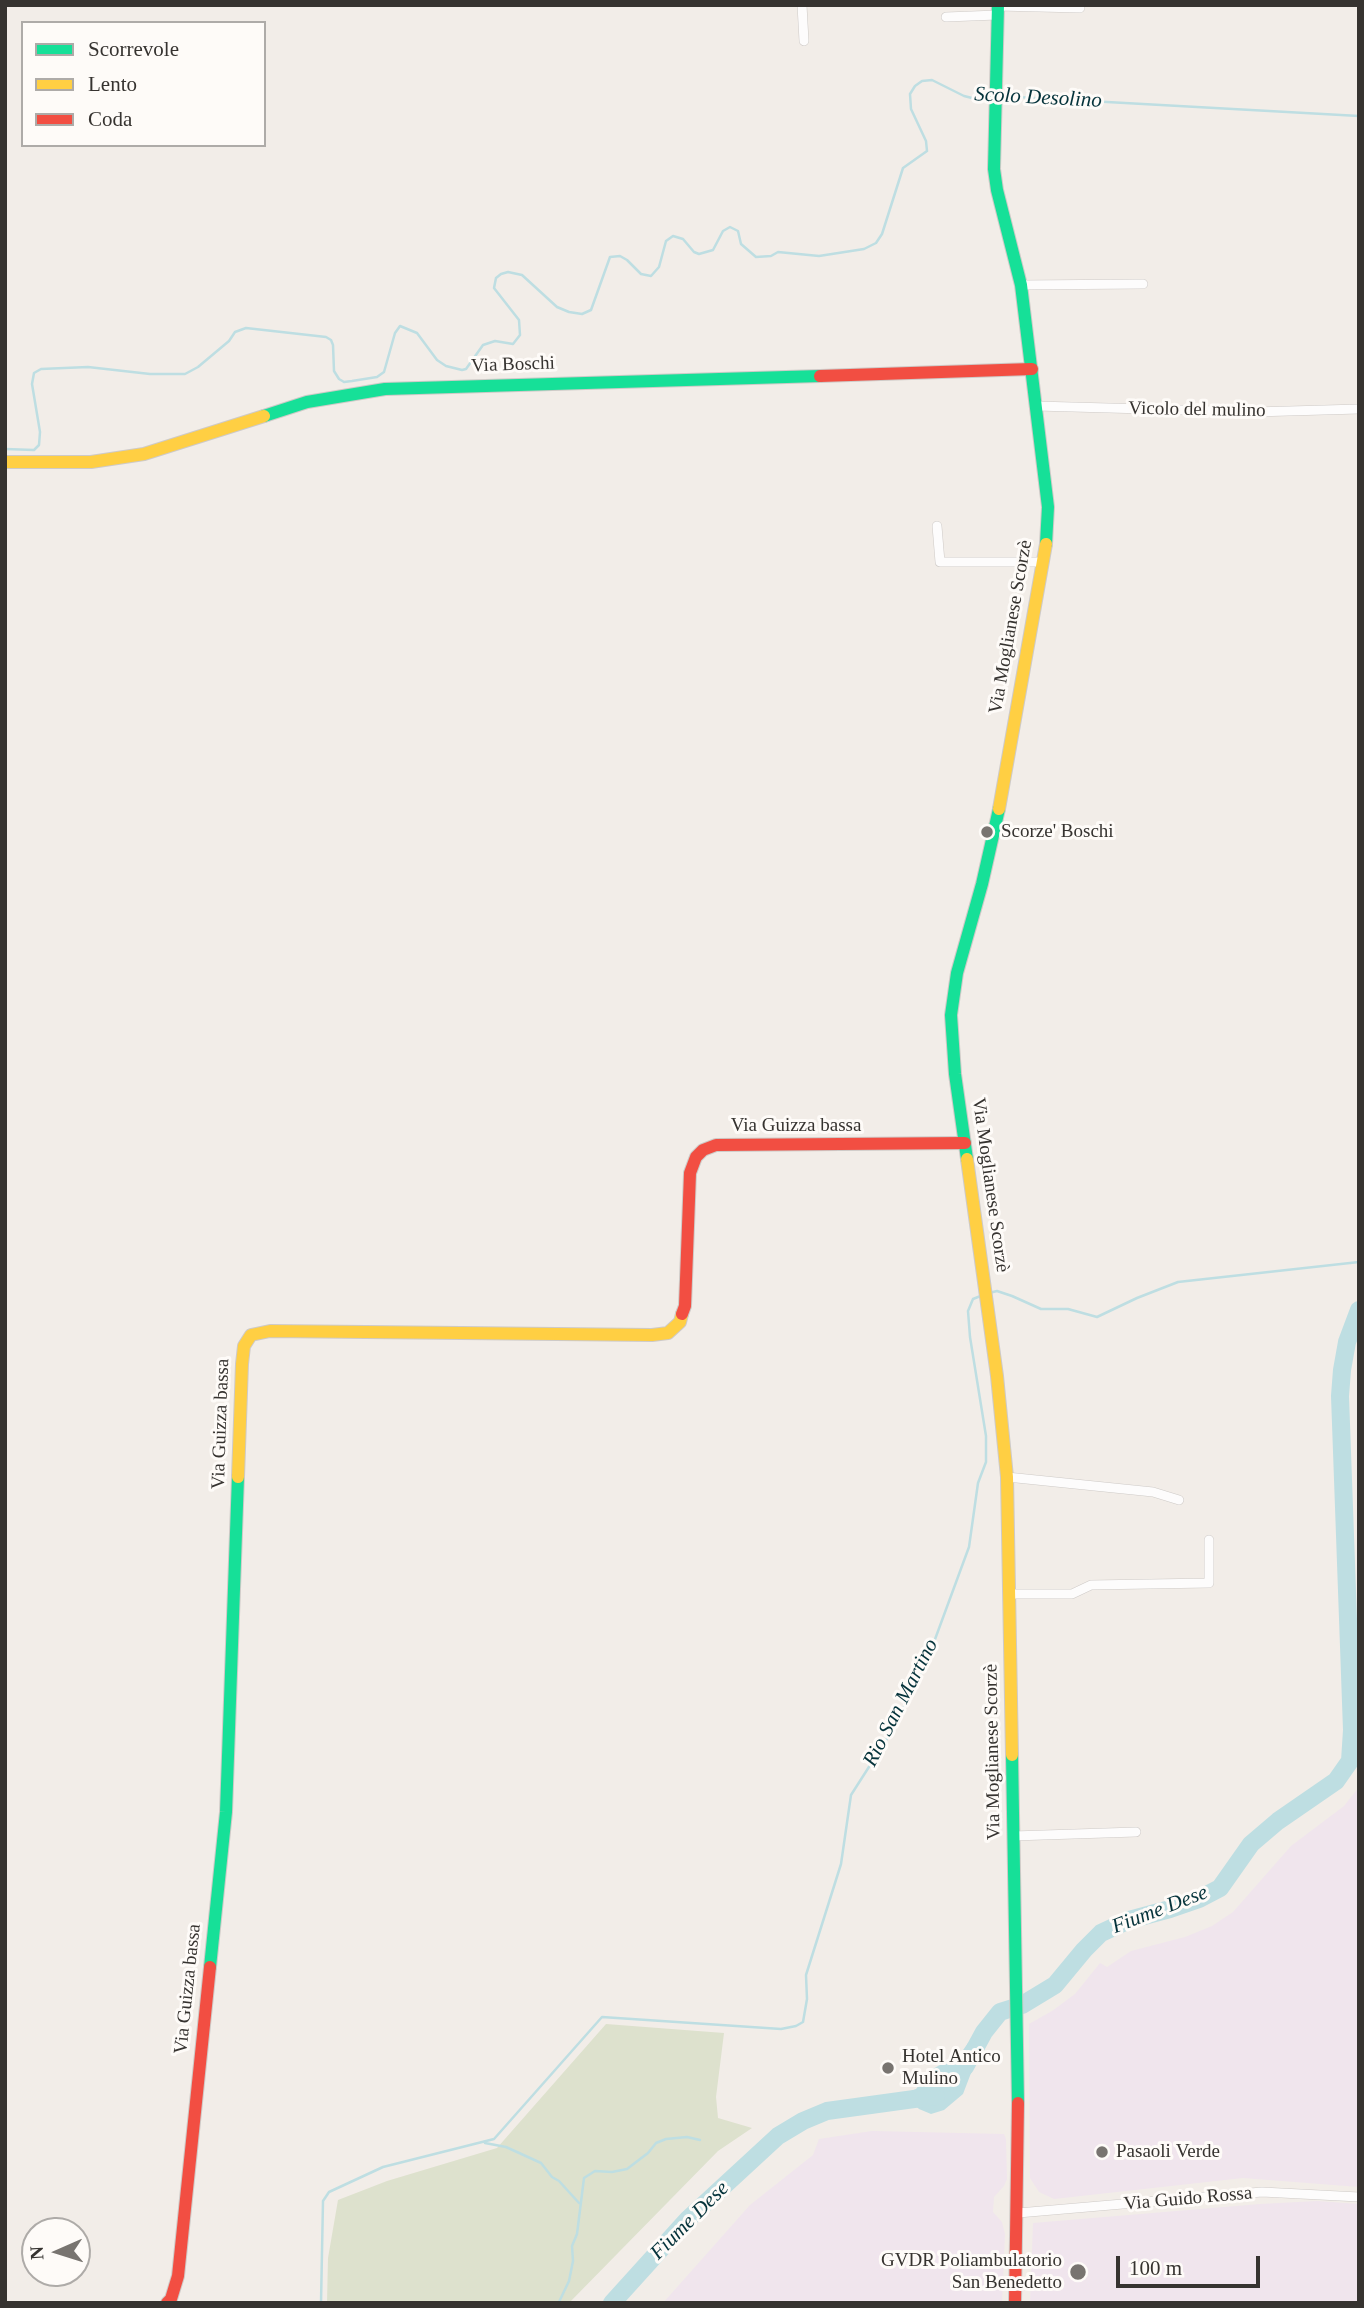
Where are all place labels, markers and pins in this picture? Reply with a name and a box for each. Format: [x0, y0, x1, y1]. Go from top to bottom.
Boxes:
place label: Scorze' Boschi [1001, 821, 1114, 843]
marker: Scorze' Boschi [979, 824, 995, 840]
place label: Hotel Antico Mulino [902, 2046, 1001, 2090]
marker: Hotel Antico Mulino [880, 2060, 896, 2076]
place label: Pasaoli Verde [1116, 2141, 1220, 2163]
marker: Pasaoli Verde [1094, 2144, 1110, 2160]
place label: GVDR Poliambulatorio San Benedetto [881, 2250, 1062, 2294]
marker: GVDR Poliambulatorio San Benedetto [1068, 2262, 1088, 2282]

